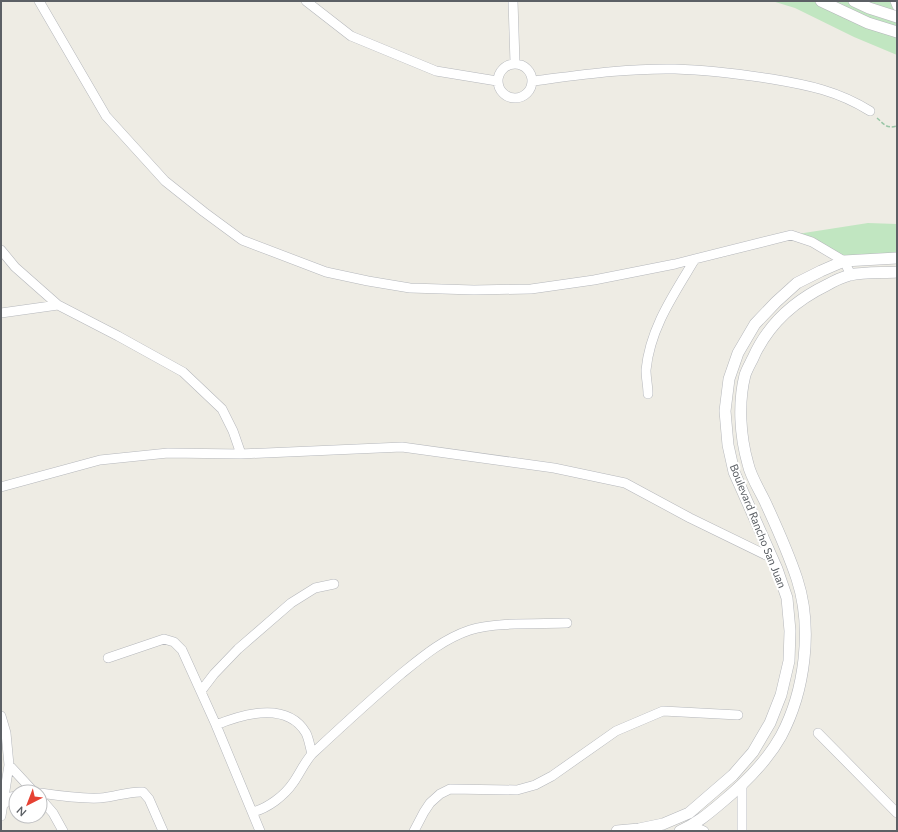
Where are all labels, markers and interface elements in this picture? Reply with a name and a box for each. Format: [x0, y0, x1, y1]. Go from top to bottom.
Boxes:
street label: Boulevard Rancho San Juan [728, 462, 789, 590]
north arrow [8, 784, 48, 824]
text: N [13, 804, 28, 819]

